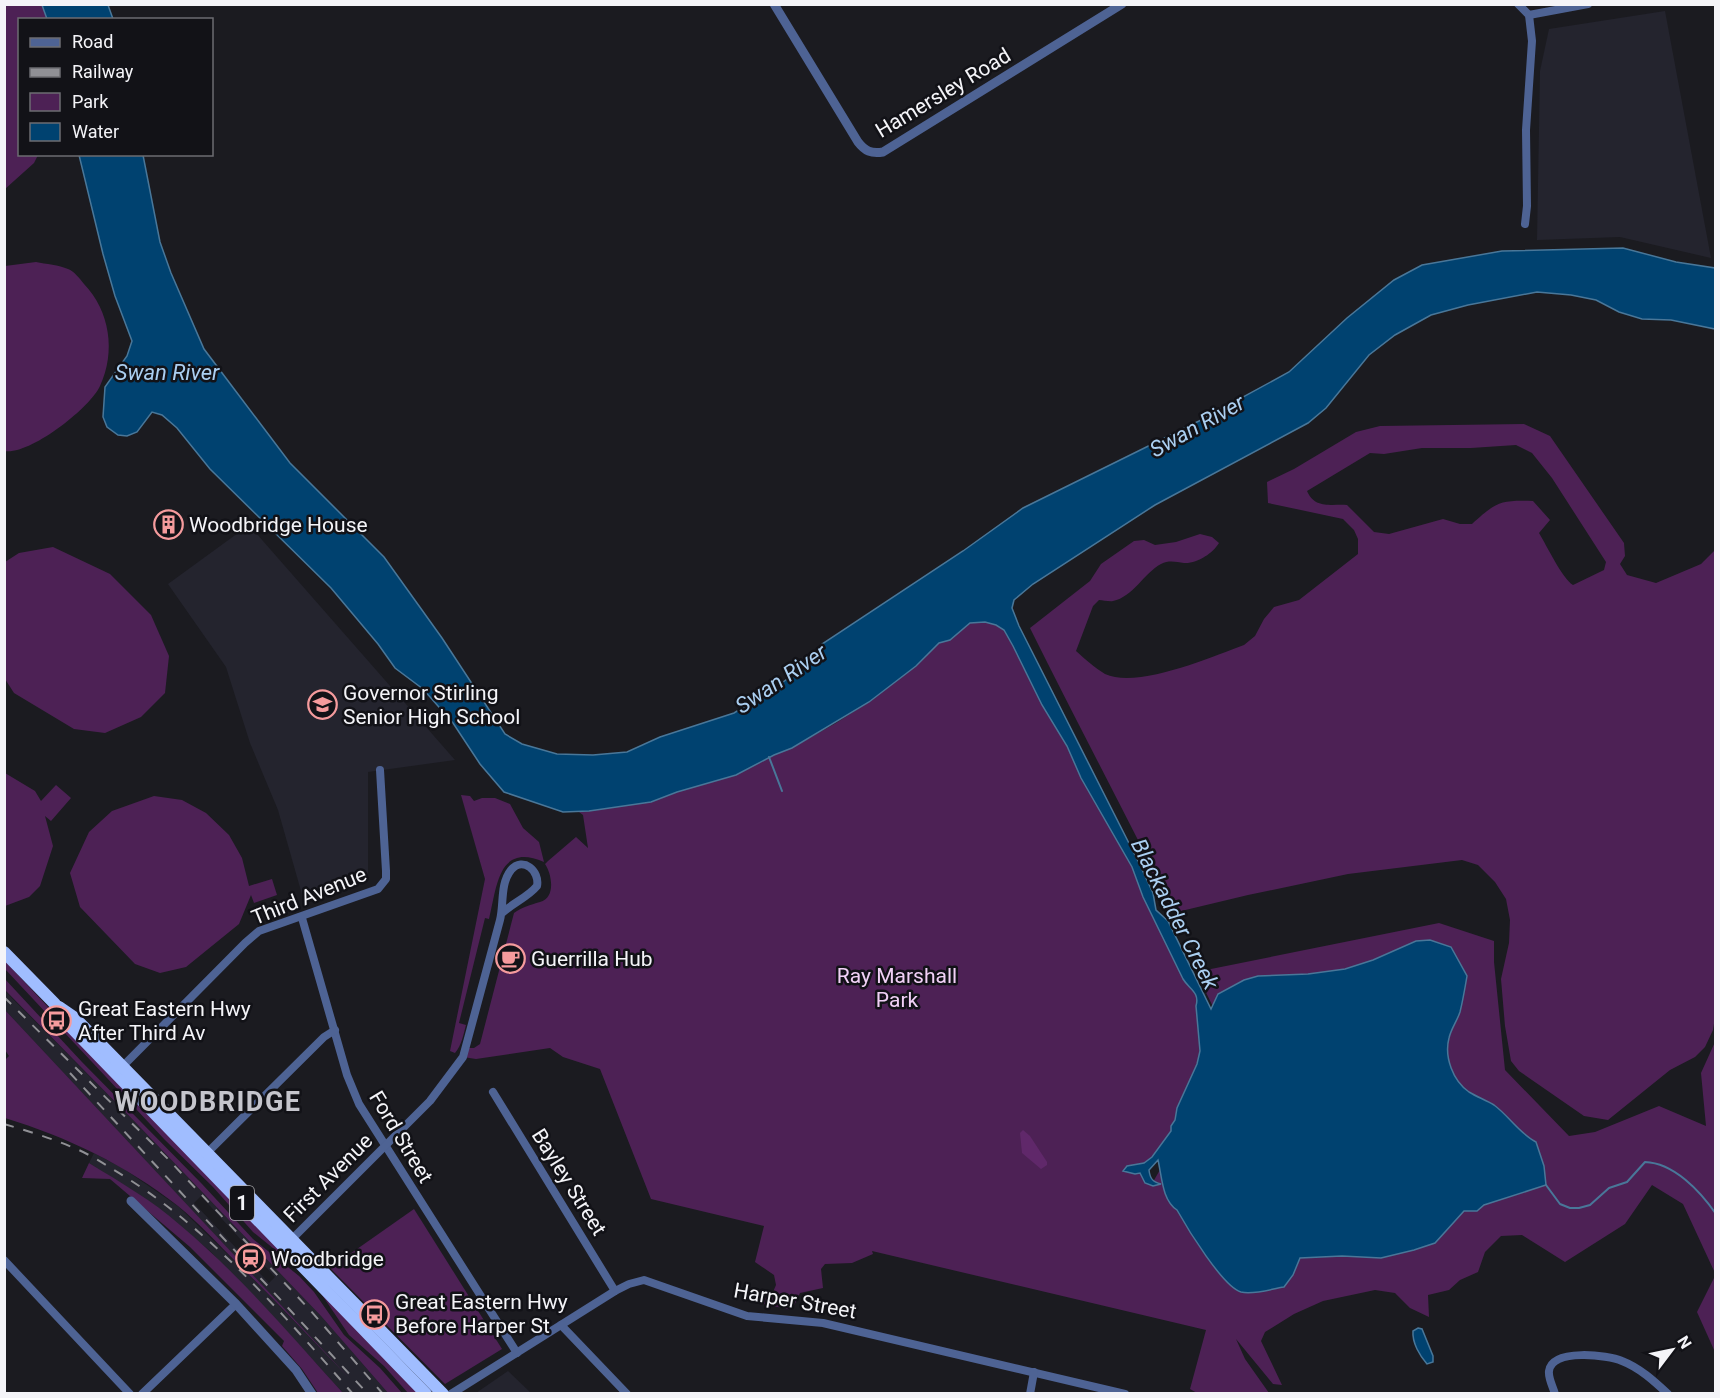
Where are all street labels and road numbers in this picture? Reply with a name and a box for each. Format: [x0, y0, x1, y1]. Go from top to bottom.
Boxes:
street label: Hamersley Road [871, 43, 1015, 143]
street label: Third Avenue [248, 862, 370, 930]
street label: Ford Street [364, 1087, 438, 1187]
street label: Bayley Street [527, 1124, 611, 1240]
street label: First Avenue [279, 1129, 377, 1227]
road number: 1 [230, 1186, 254, 1220]
street label: Harper Street [732, 1278, 858, 1324]

